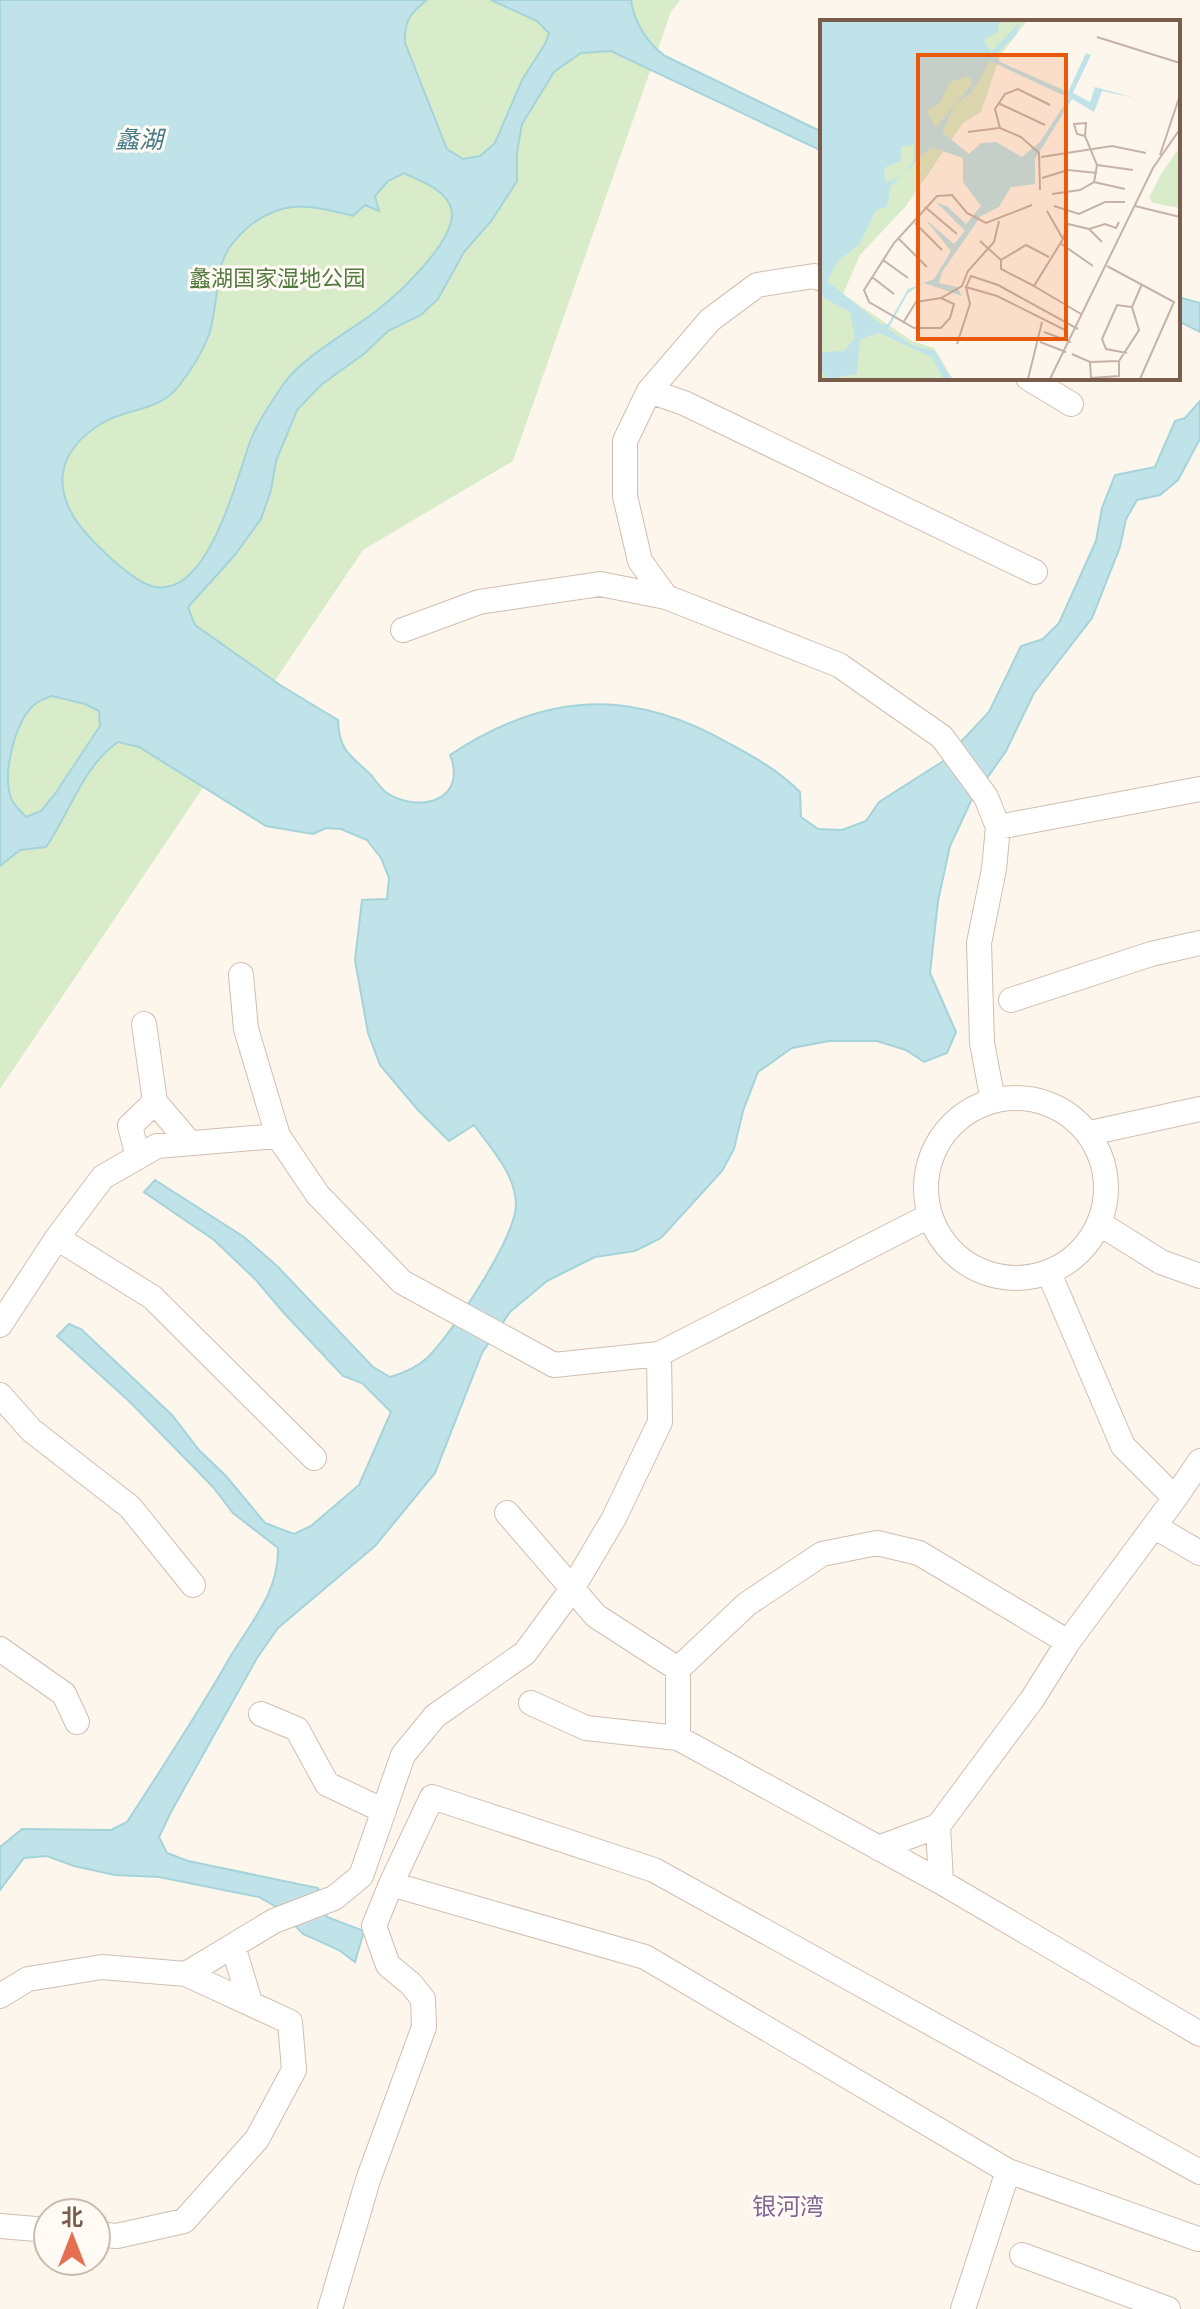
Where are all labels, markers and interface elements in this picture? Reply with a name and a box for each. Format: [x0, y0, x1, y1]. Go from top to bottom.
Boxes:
inset map [820, 20, 1180, 380]
water label: 蠡湖 [115, 126, 167, 154]
park label: 蠡湖国家湿地公园 [189, 266, 365, 291]
district label: 银河湾 [752, 2193, 824, 2221]
north arrow [32, 2197, 112, 2277]
text: 北 [61, 2205, 83, 2230]

